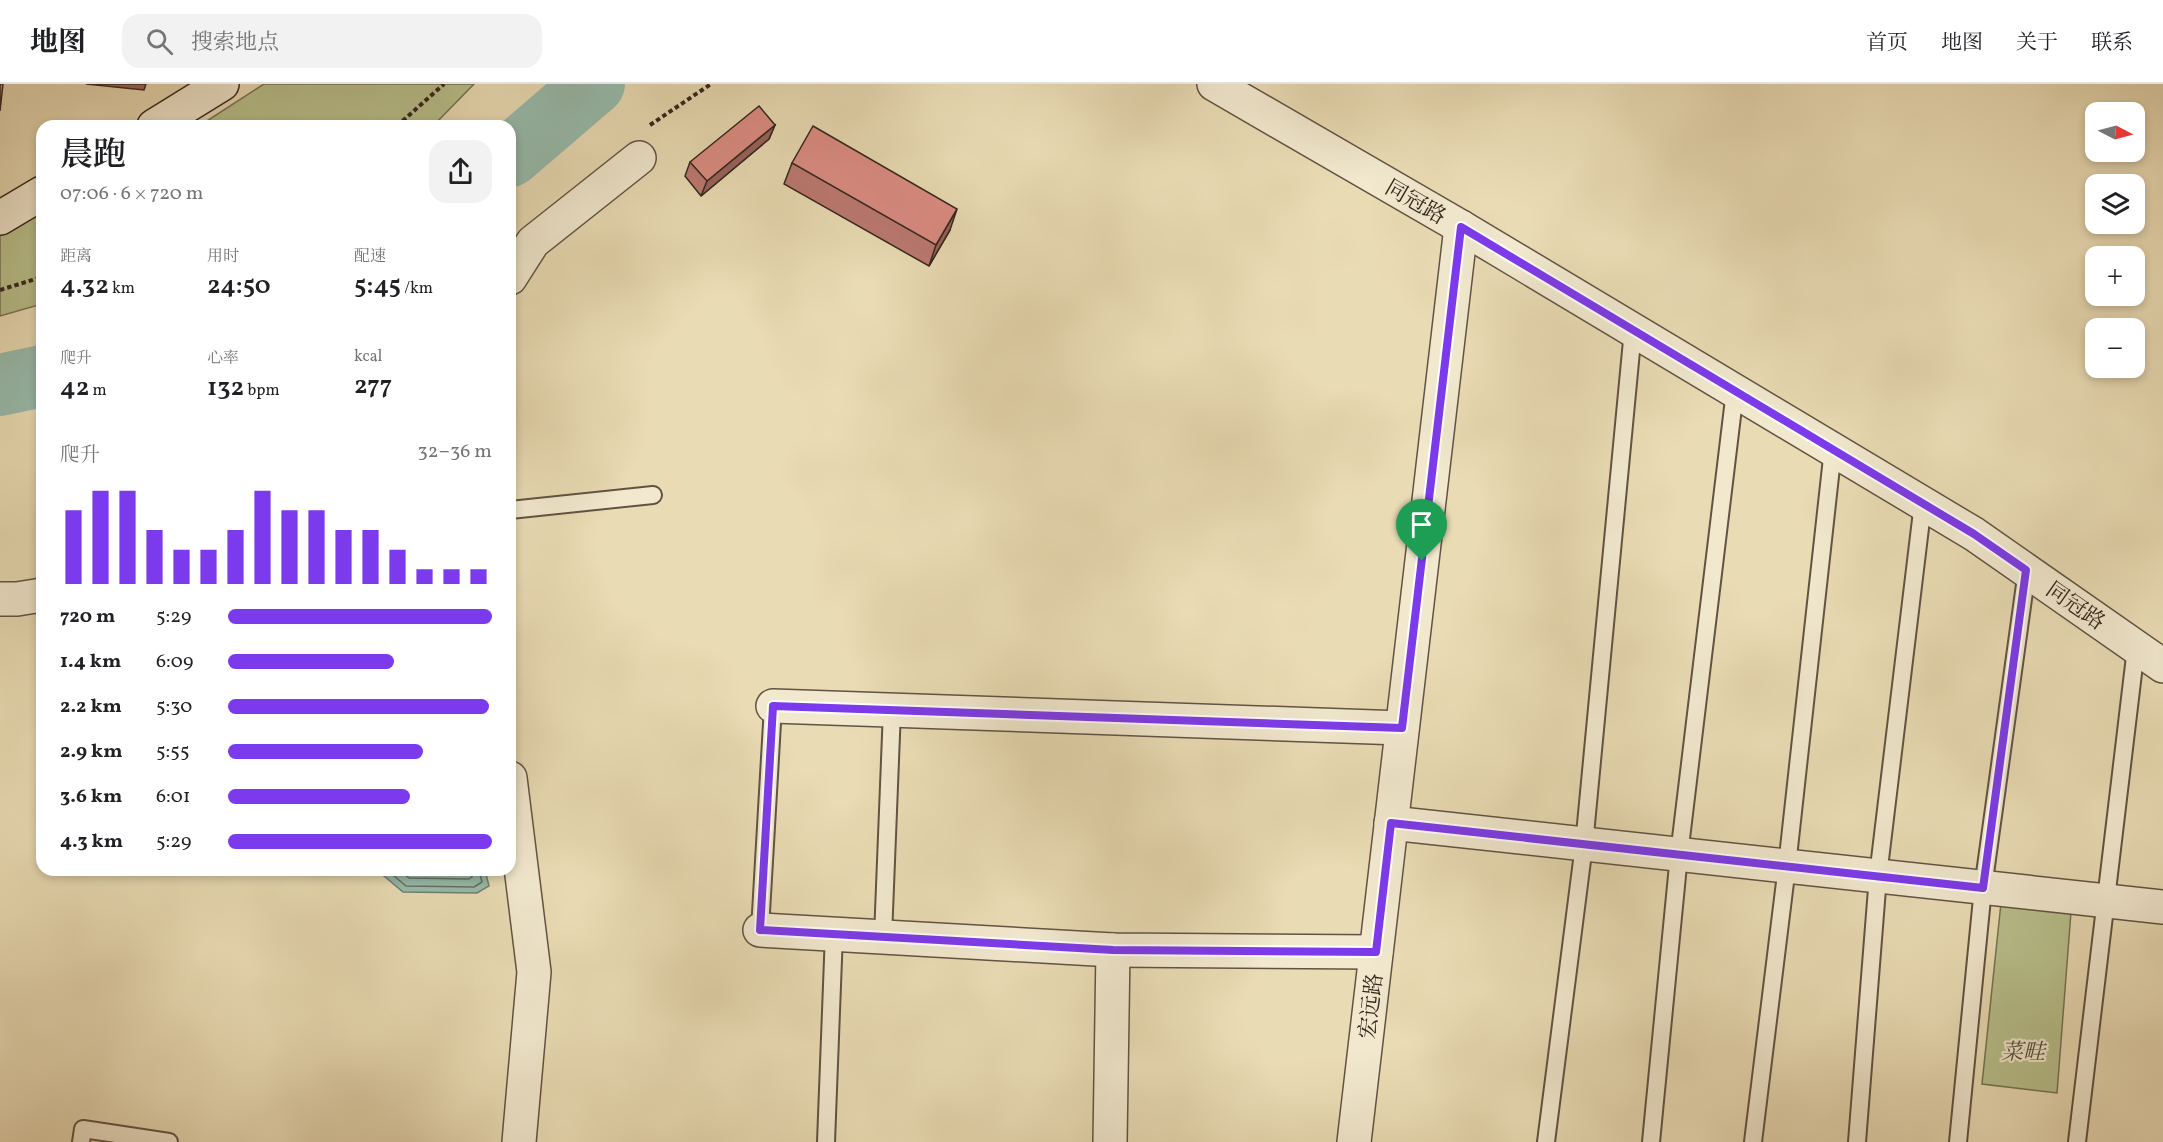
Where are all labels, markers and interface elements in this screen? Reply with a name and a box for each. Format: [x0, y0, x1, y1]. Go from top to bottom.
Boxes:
search box [122, 14, 542, 68]
text: 地图 [30, 24, 86, 63]
icon: search [143, 25, 176, 58]
text: 搜索地点 [191, 28, 279, 59]
text: 首页 [1866, 29, 1908, 58]
text: 地图 [1941, 29, 1983, 58]
text: 关于 [2016, 29, 2058, 58]
text: 联系 [2091, 29, 2133, 58]
north arrow [2085, 102, 2145, 162]
map controls [2085, 102, 2145, 378]
text: 晨跑 [60, 134, 126, 180]
button: share [429, 140, 492, 203]
street label: 同冠路 [1378, 173, 1451, 233]
button: layers [2085, 174, 2145, 234]
text: 07:06 · 6 × 720 m [60, 180, 203, 208]
text: 距离 [60, 246, 92, 268]
text: 用时 [207, 246, 239, 268]
text: 配速 [354, 246, 386, 268]
button: + [2085, 246, 2145, 306]
text: 4.32 [60, 268, 109, 304]
text: 24:50 [207, 268, 271, 304]
text: 5:45 [354, 268, 401, 304]
text: km [109, 278, 135, 300]
text: /km [401, 278, 433, 300]
button: − [2085, 318, 2145, 378]
text: kcal [354, 346, 382, 368]
text: 爬升 [60, 348, 92, 370]
text: 心率 [207, 348, 239, 370]
text: 277 [354, 368, 392, 404]
text: 42 [60, 370, 89, 406]
text: 132 [207, 370, 244, 406]
text: m [89, 380, 107, 402]
text: bpm [244, 380, 280, 402]
text: 32–36 m [418, 438, 492, 466]
text: 爬升 [60, 442, 100, 470]
pin [1396, 499, 1447, 561]
icon: arrive [1405, 508, 1438, 541]
street label: 同冠路 [2039, 575, 2110, 639]
text: 720 m [60, 603, 115, 631]
text: 5:29 [156, 603, 191, 631]
text: 1.4 km [60, 648, 121, 676]
text: 6:09 [156, 648, 193, 676]
text: 2.2 km [60, 693, 122, 721]
text: 5:30 [156, 693, 192, 721]
text: 2.9 km [60, 738, 123, 766]
text: 5:55 [156, 738, 190, 766]
text: 3.6 km [60, 783, 122, 811]
text: 6:01 [156, 783, 191, 811]
text: 4.3 km [60, 828, 123, 856]
text: 5:29 [156, 828, 191, 856]
street label: 宏远路 [1353, 972, 1392, 1041]
park label: 菜畦 [2001, 1038, 2047, 1069]

